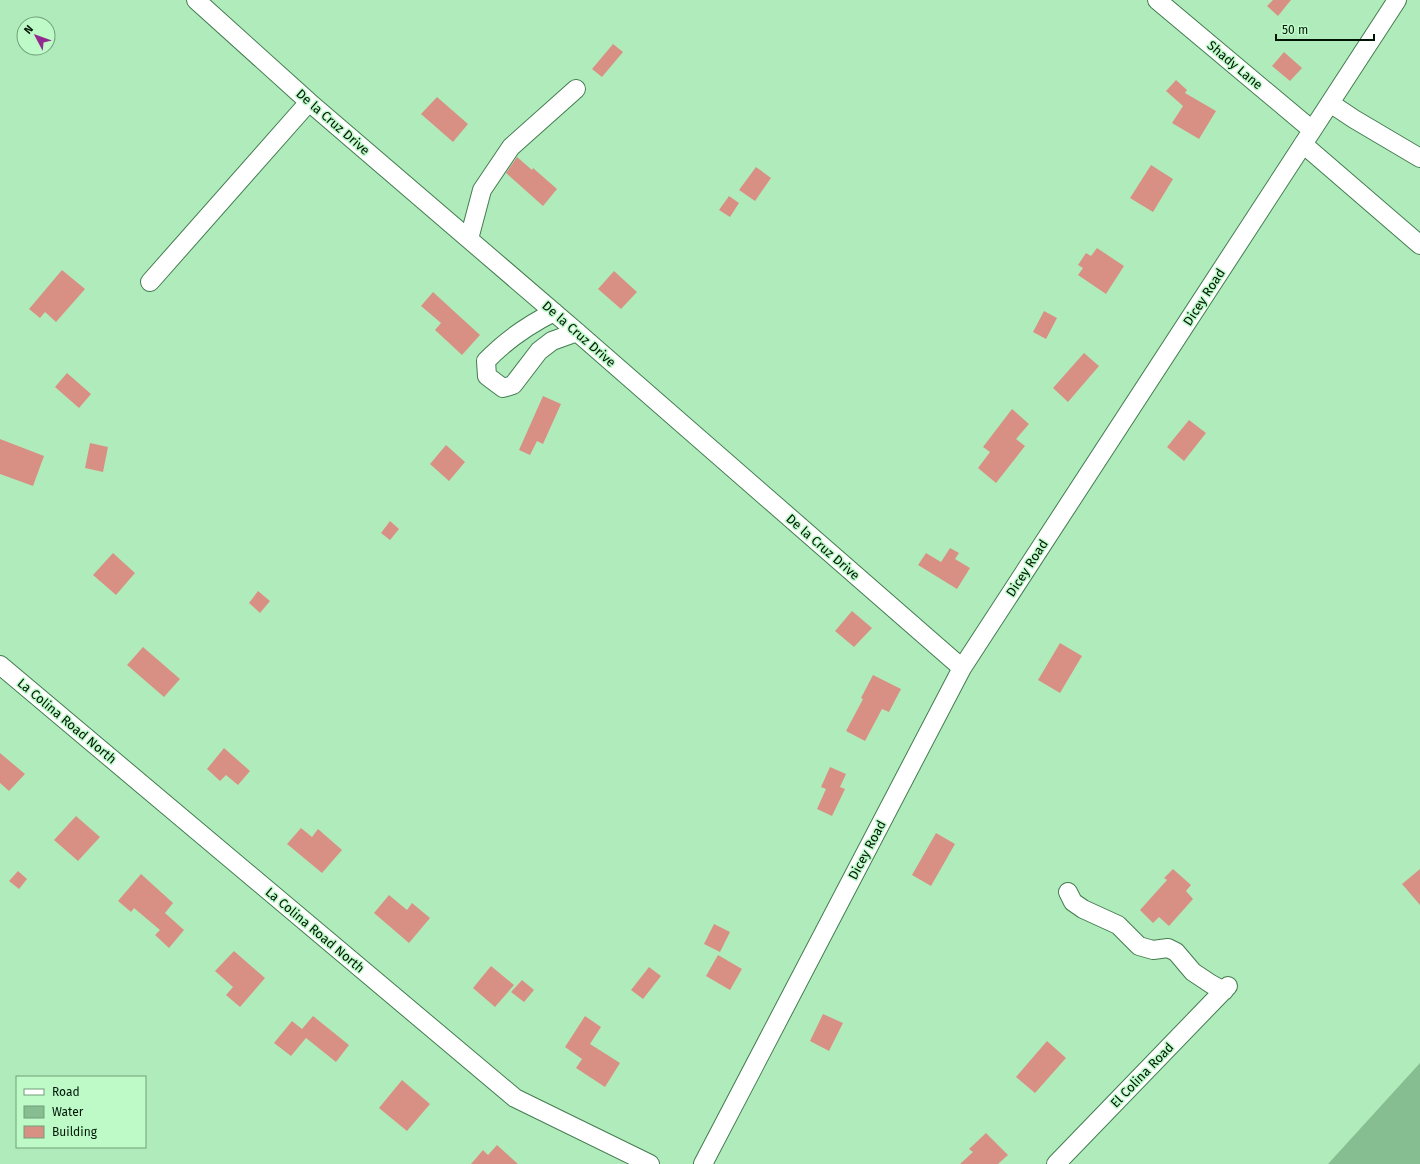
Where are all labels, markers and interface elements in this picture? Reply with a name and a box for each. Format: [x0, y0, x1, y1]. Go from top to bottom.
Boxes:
north arrow [16, 16, 56, 56]
scale bar [1276, 16, 1374, 42]
text: N [22, 23, 36, 37]
text: 50 m [1282, 23, 1308, 37]
street label: Shady Lane [1204, 38, 1266, 92]
street label: De la Cruz Drive [293, 86, 373, 158]
street label: Dicey Road [1180, 266, 1228, 328]
street label: De la Cruz Drive [539, 298, 619, 370]
street label: De la Cruz Drive [783, 511, 863, 583]
street label: Dicey Road [1003, 537, 1051, 599]
street label: La Colina Road North [15, 675, 119, 767]
street label: Dicey Road [845, 818, 889, 882]
street label: La Colina Road North [263, 884, 367, 976]
street label: El Colina Road [1107, 1039, 1177, 1111]
legend [16, 1076, 146, 1148]
text: Road [52, 1085, 80, 1099]
text: Water [52, 1105, 84, 1119]
text: Building [52, 1125, 98, 1139]

